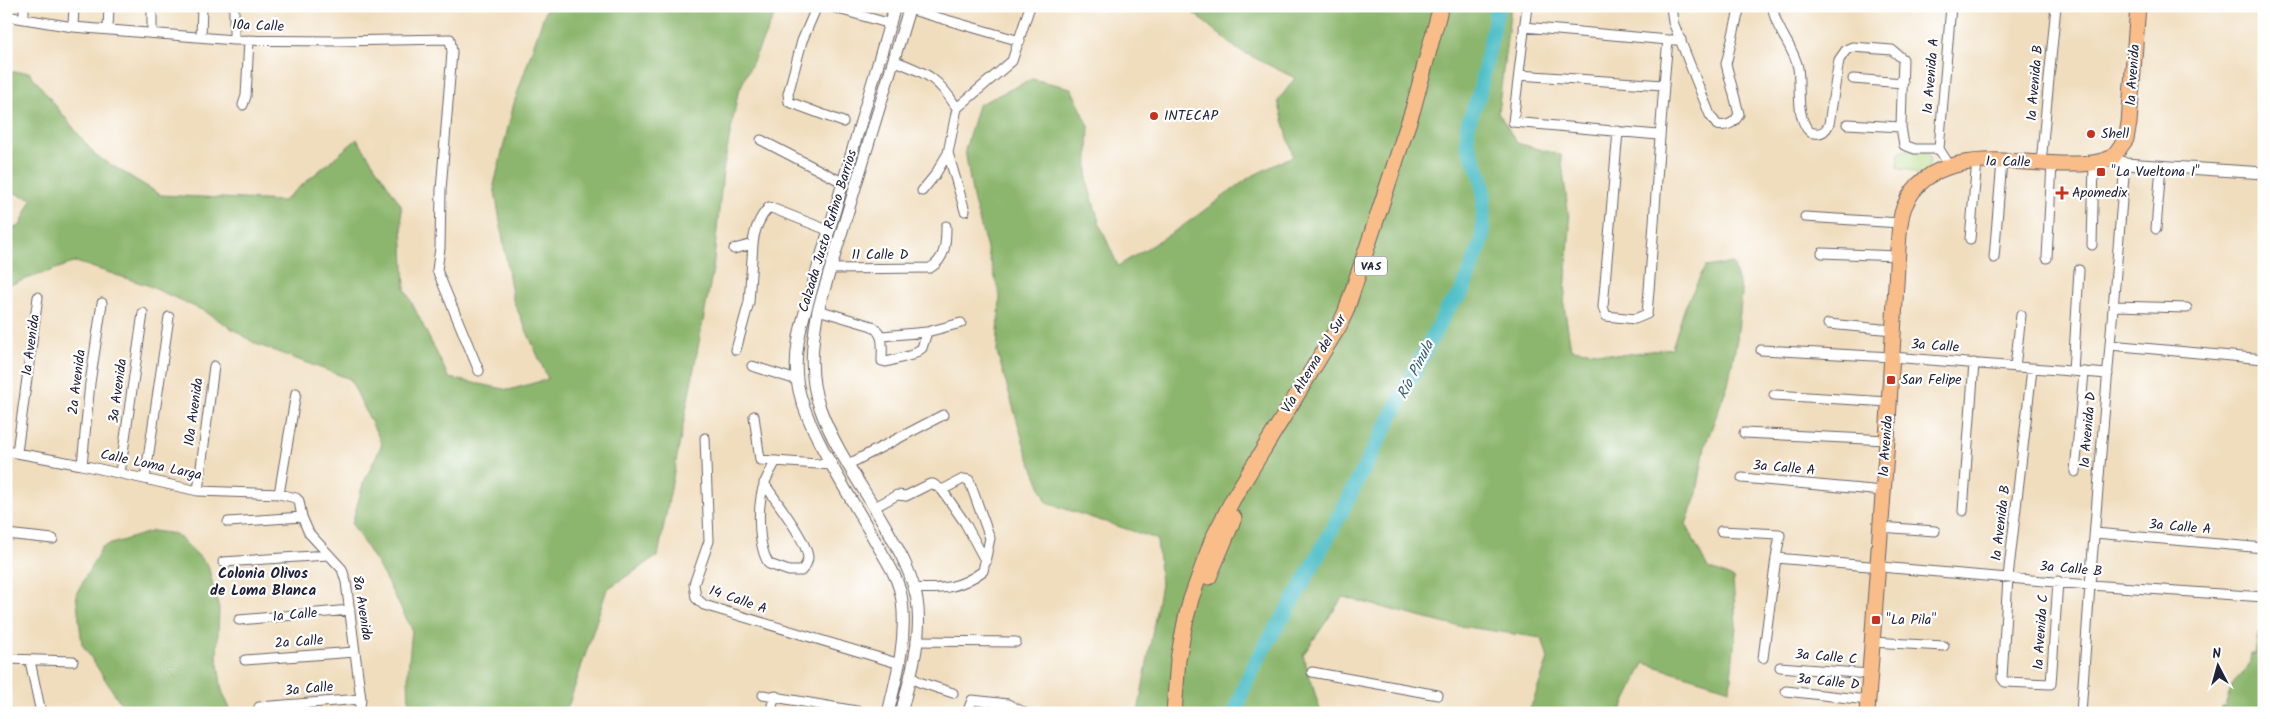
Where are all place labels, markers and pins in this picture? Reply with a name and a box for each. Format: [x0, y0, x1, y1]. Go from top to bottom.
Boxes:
place label: INTECAP [1164, 105, 1218, 127]
marker: INTECAP [1148, 110, 1160, 122]
place label: Shell [2101, 123, 2130, 145]
marker: Shell [2085, 128, 2097, 140]
place label: "La Vueltona I" [2111, 161, 2200, 183]
marker: "La Vueltona I" [2095, 166, 2107, 178]
place label: Apomedix [2072, 182, 2128, 204]
marker: Apomedix [2056, 187, 2068, 199]
place label: San Felipe [1901, 369, 1962, 391]
marker: San Felipe [1885, 374, 1897, 386]
place label: "La Pila" [1886, 609, 1936, 631]
marker: "La Pila" [1870, 614, 1882, 626]

